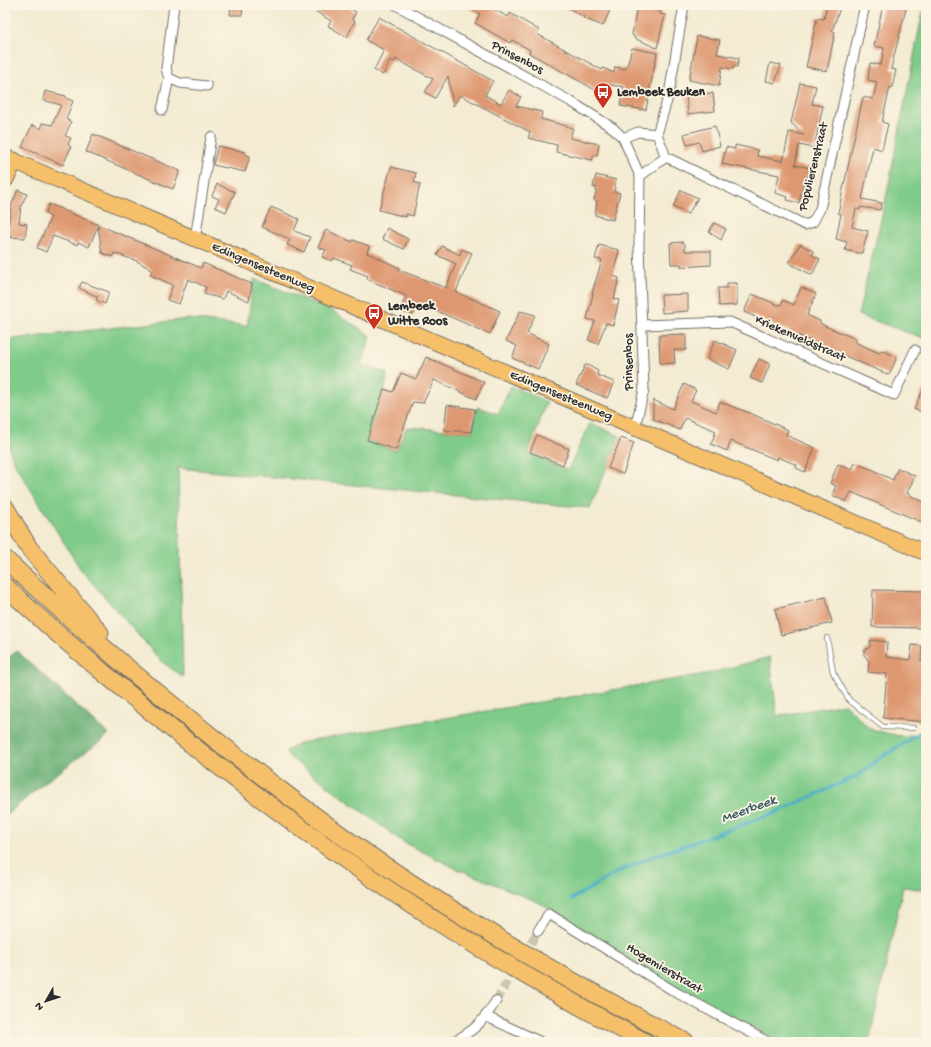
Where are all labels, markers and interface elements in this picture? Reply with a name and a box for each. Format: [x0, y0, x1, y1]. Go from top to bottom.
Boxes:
street label: Prinsenbos [488, 38, 547, 79]
bus stop icon: Lembeek Beuken [592, 81, 614, 109]
place label: Lembeek Beuken [617, 85, 706, 100]
street label: Populierenstraat [796, 120, 833, 214]
street label: Edingensesteenweg [209, 240, 317, 296]
place label: Lembeek Witte Roos [387, 299, 449, 329]
bus stop icon: Lembeek Witte Roos [363, 302, 385, 330]
street label: Kriekenveldstraat [752, 312, 849, 366]
street label: Prinsenbos [622, 332, 637, 391]
street label: Edingensesteenweg [507, 368, 615, 424]
water label: Meerbeek [719, 792, 780, 828]
street label: Hogemierstraat [623, 940, 706, 998]
north arrow [26, 981, 66, 1021]
text: N [33, 999, 47, 1013]

